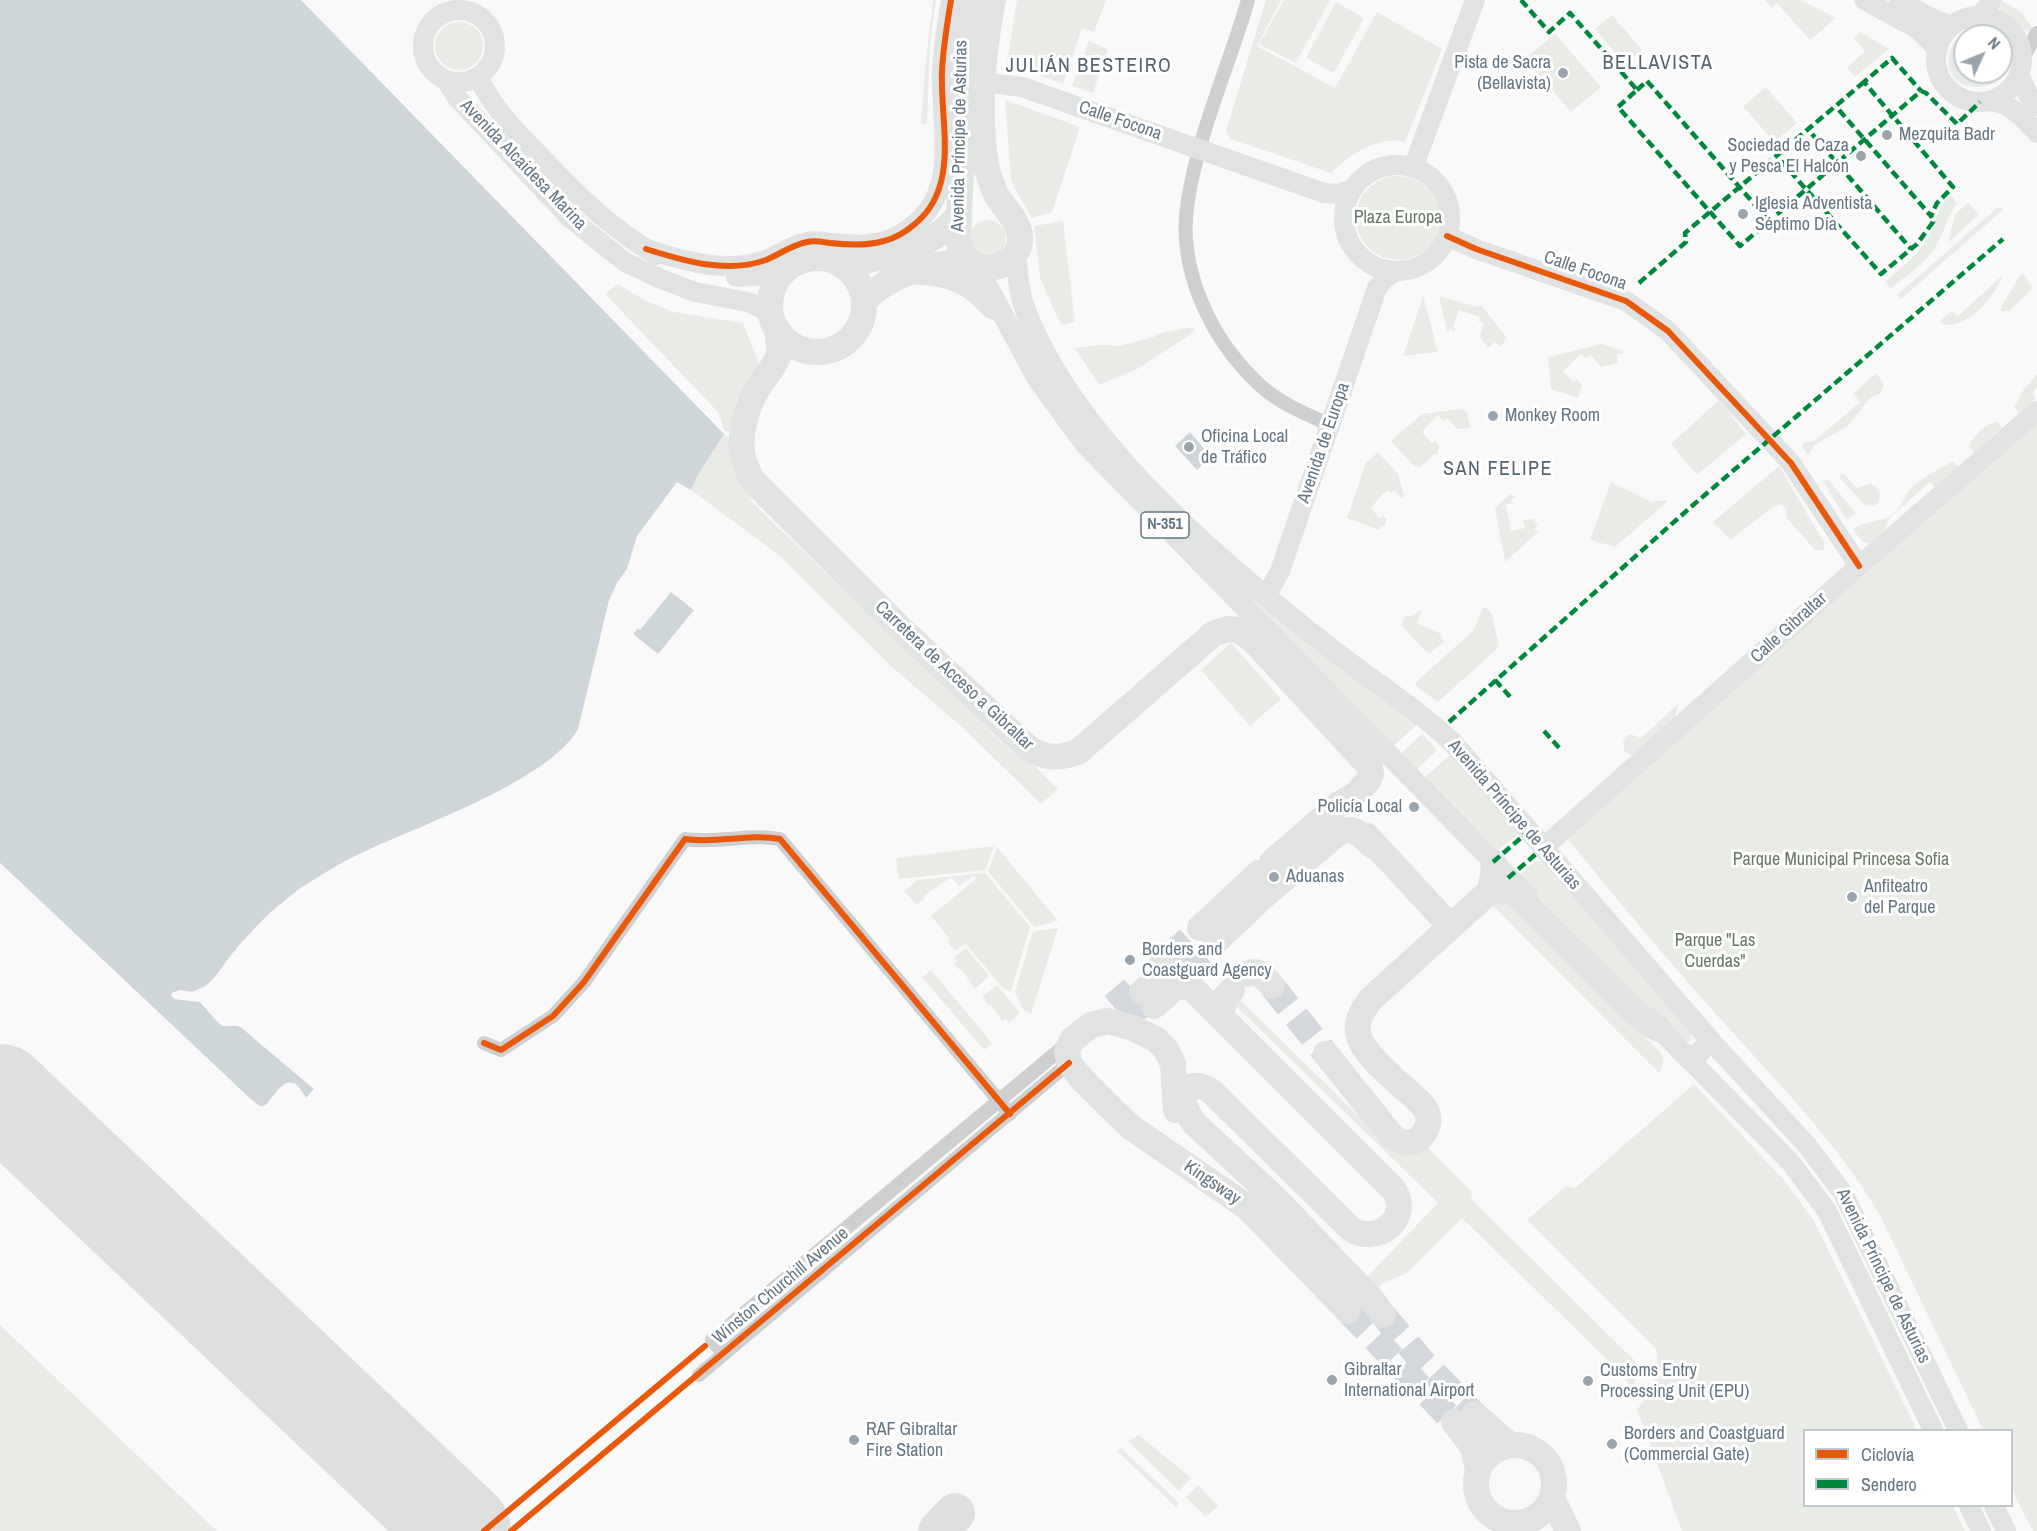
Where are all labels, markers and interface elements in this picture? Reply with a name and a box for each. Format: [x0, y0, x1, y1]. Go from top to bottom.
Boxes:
north arrow [1953, 24, 2013, 84]
text: N [1983, 32, 2006, 54]
street label: Avenida Príncipe de Asturias [948, 40, 972, 232]
place label: Pista de Sacra (Bellavista) [1454, 52, 1551, 94]
district label: BELLAVISTA [1602, 52, 1714, 76]
district label: JULIÁN BESTEIRO [1006, 55, 1172, 79]
marker: Pista de Sacra (Bellavista) [1556, 66, 1570, 80]
street label: Avenida Alcaidesa Marina [455, 95, 591, 235]
street label: Calle Focona [1076, 97, 1164, 145]
place label: Mezquita Badr [1899, 124, 1995, 146]
marker: Mezquita Badr [1880, 128, 1894, 142]
place label: Sociedad de Caza y Pesca El Halcón [1728, 135, 1849, 178]
marker: Sociedad de Caza y Pesca El Halcón [1854, 149, 1868, 163]
place label: Iglesia Adventista Séptimo Día [1755, 193, 1872, 236]
park label: Plaza Europa [1354, 207, 1442, 229]
marker: Iglesia Adventista Séptimo Día [1736, 207, 1750, 221]
street label: Calle Focona [1541, 247, 1629, 295]
street label: Avenida de Europa [1293, 380, 1355, 506]
place label: Monkey Room [1505, 405, 1600, 427]
marker: Monkey Room [1486, 409, 1500, 423]
place label: Oficina Local de Tráfico [1201, 426, 1288, 468]
marker: Oficina Local de Tráfico [1182, 440, 1196, 454]
district label: SAN FELIPE [1443, 458, 1553, 482]
road number: N-351 [1141, 512, 1189, 538]
street label: Calle Gibraltar [1746, 588, 1832, 668]
street label: Carretera de Acceso a Gibraltar [870, 597, 1038, 755]
street label: Avenida Príncipe de Asturias [1443, 736, 1585, 894]
place label: Policía Local [1317, 796, 1402, 818]
marker: Policía Local [1407, 800, 1421, 814]
park label: Parque Municipal Princesa Sofia [1733, 849, 1949, 871]
place label: Aduanas [1286, 866, 1344, 888]
marker: Aduanas [1267, 870, 1281, 884]
place label: Anfiteatro del Parque [1864, 876, 1935, 918]
marker: Anfiteatro del Parque [1845, 890, 1859, 904]
park label: Parque "Las Cuerdas" [1675, 930, 1755, 972]
place label: Borders and Coastguard Agency [1142, 939, 1272, 982]
marker: Borders and Coastguard Agency [1123, 953, 1137, 967]
street label: Kingsway [1179, 1156, 1245, 1210]
street label: Avenida Príncipe de Asturias [1831, 1185, 1935, 1367]
street label: Winston Churchill Avenue [709, 1223, 853, 1349]
place label: Gibraltar International Airport [1344, 1359, 1474, 1402]
place label: Customs Entry Processing Unit (EPU) [1600, 1360, 1749, 1402]
marker: Gibraltar International Airport [1325, 1373, 1339, 1387]
marker: Customs Entry Processing Unit (EPU) [1581, 1374, 1595, 1388]
place label: RAF Gibraltar Fire Station [866, 1419, 957, 1462]
place label: Borders and Coastguard (Commercial Gate) [1624, 1423, 1785, 1466]
legend [1803, 1429, 2013, 1507]
marker: RAF Gibraltar Fire Station [847, 1433, 861, 1447]
marker: Borders and Coastguard (Commercial Gate) [1605, 1437, 1619, 1451]
text: Ciclovía [1861, 1442, 1914, 1467]
text: Sendero [1861, 1472, 1917, 1497]

